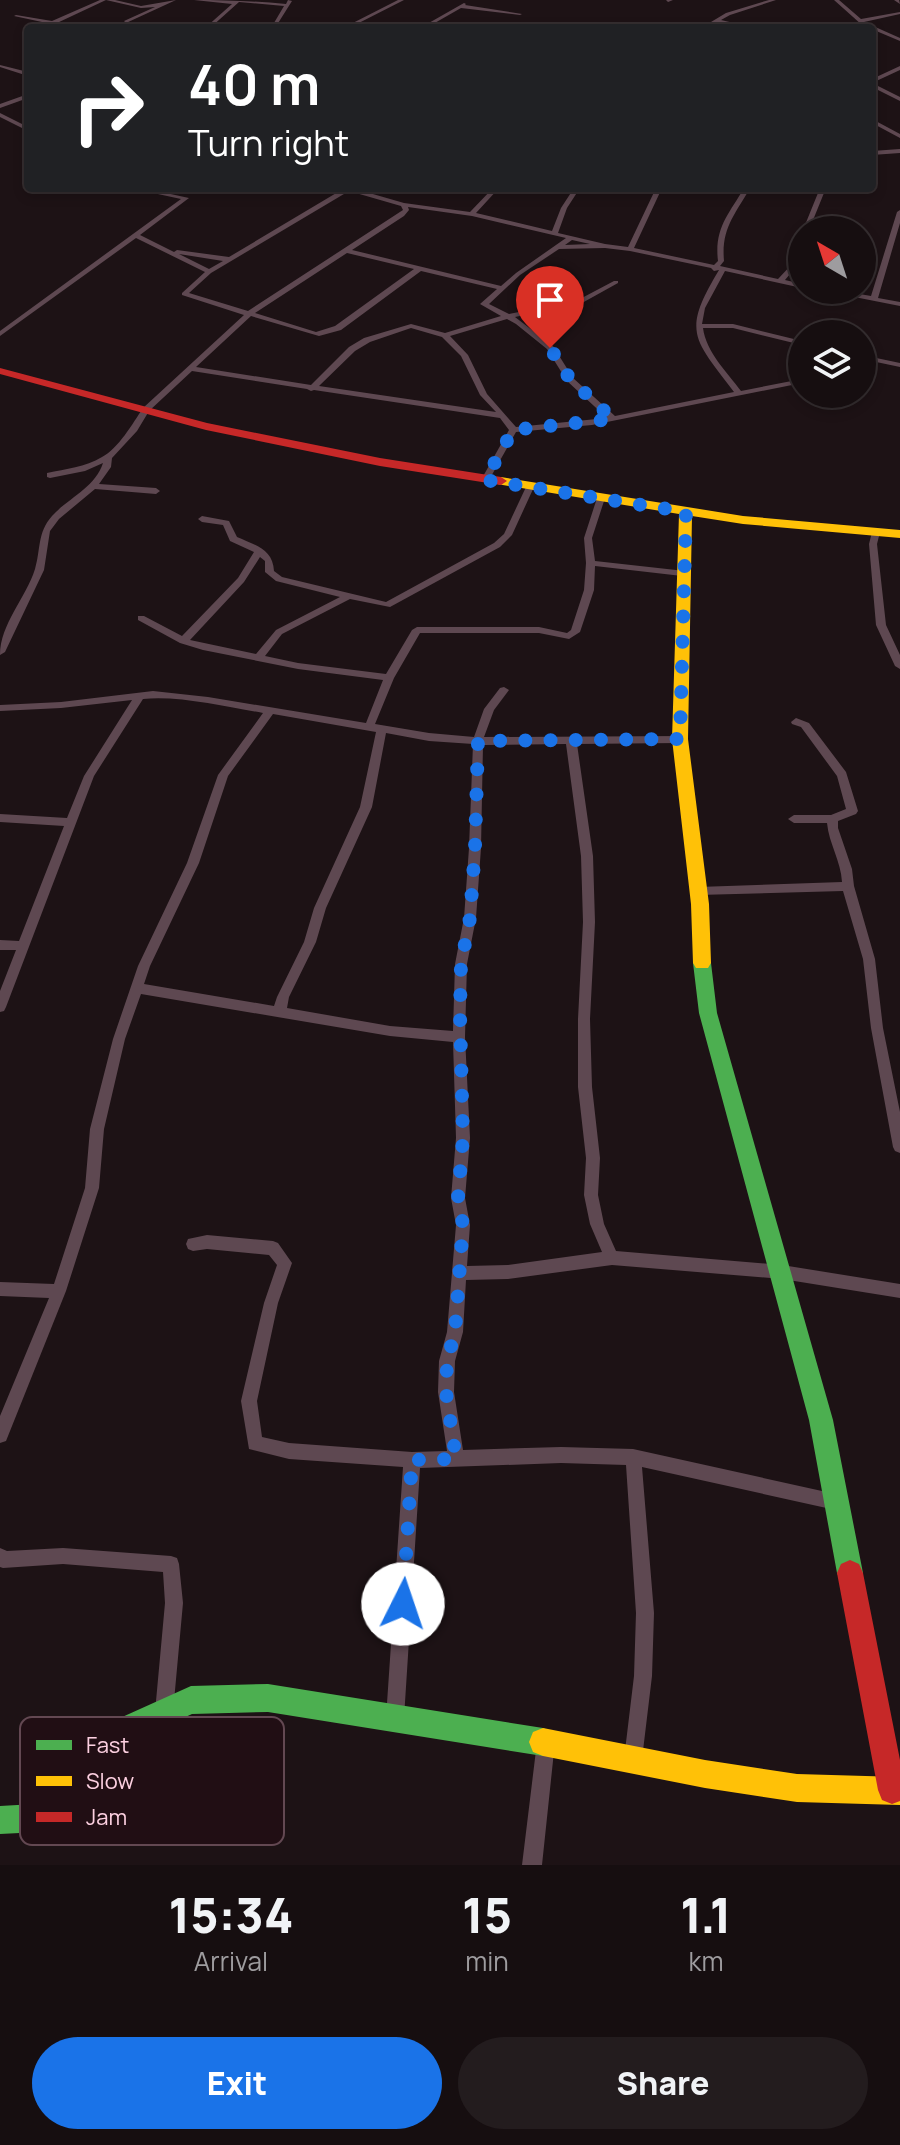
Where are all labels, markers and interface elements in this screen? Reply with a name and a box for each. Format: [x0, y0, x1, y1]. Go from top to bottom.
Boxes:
text: 40 m [188, 45, 320, 122]
icon: right [56, 56, 160, 160]
text: Turn right [188, 118, 349, 167]
north arrow [788, 216, 876, 304]
map controls [788, 216, 876, 408]
pin [516, 266, 584, 348]
icon: arrive [528, 278, 572, 322]
button: layers [788, 320, 876, 408]
position arrow [361, 1562, 445, 1646]
legend [20, 1717, 284, 1845]
text: Fast [86, 1730, 129, 1760]
text: Slow [86, 1766, 134, 1796]
text: Jam [86, 1802, 127, 1832]
text: 15:34 [168, 1882, 293, 1947]
text: 15 [462, 1882, 512, 1947]
text: 1.1 [680, 1882, 732, 1947]
text: Arrival [194, 1943, 268, 1979]
text: min [465, 1943, 509, 1979]
text: km [689, 1943, 723, 1979]
button: Exit [32, 2037, 442, 2129]
button: Share [458, 2037, 868, 2129]

